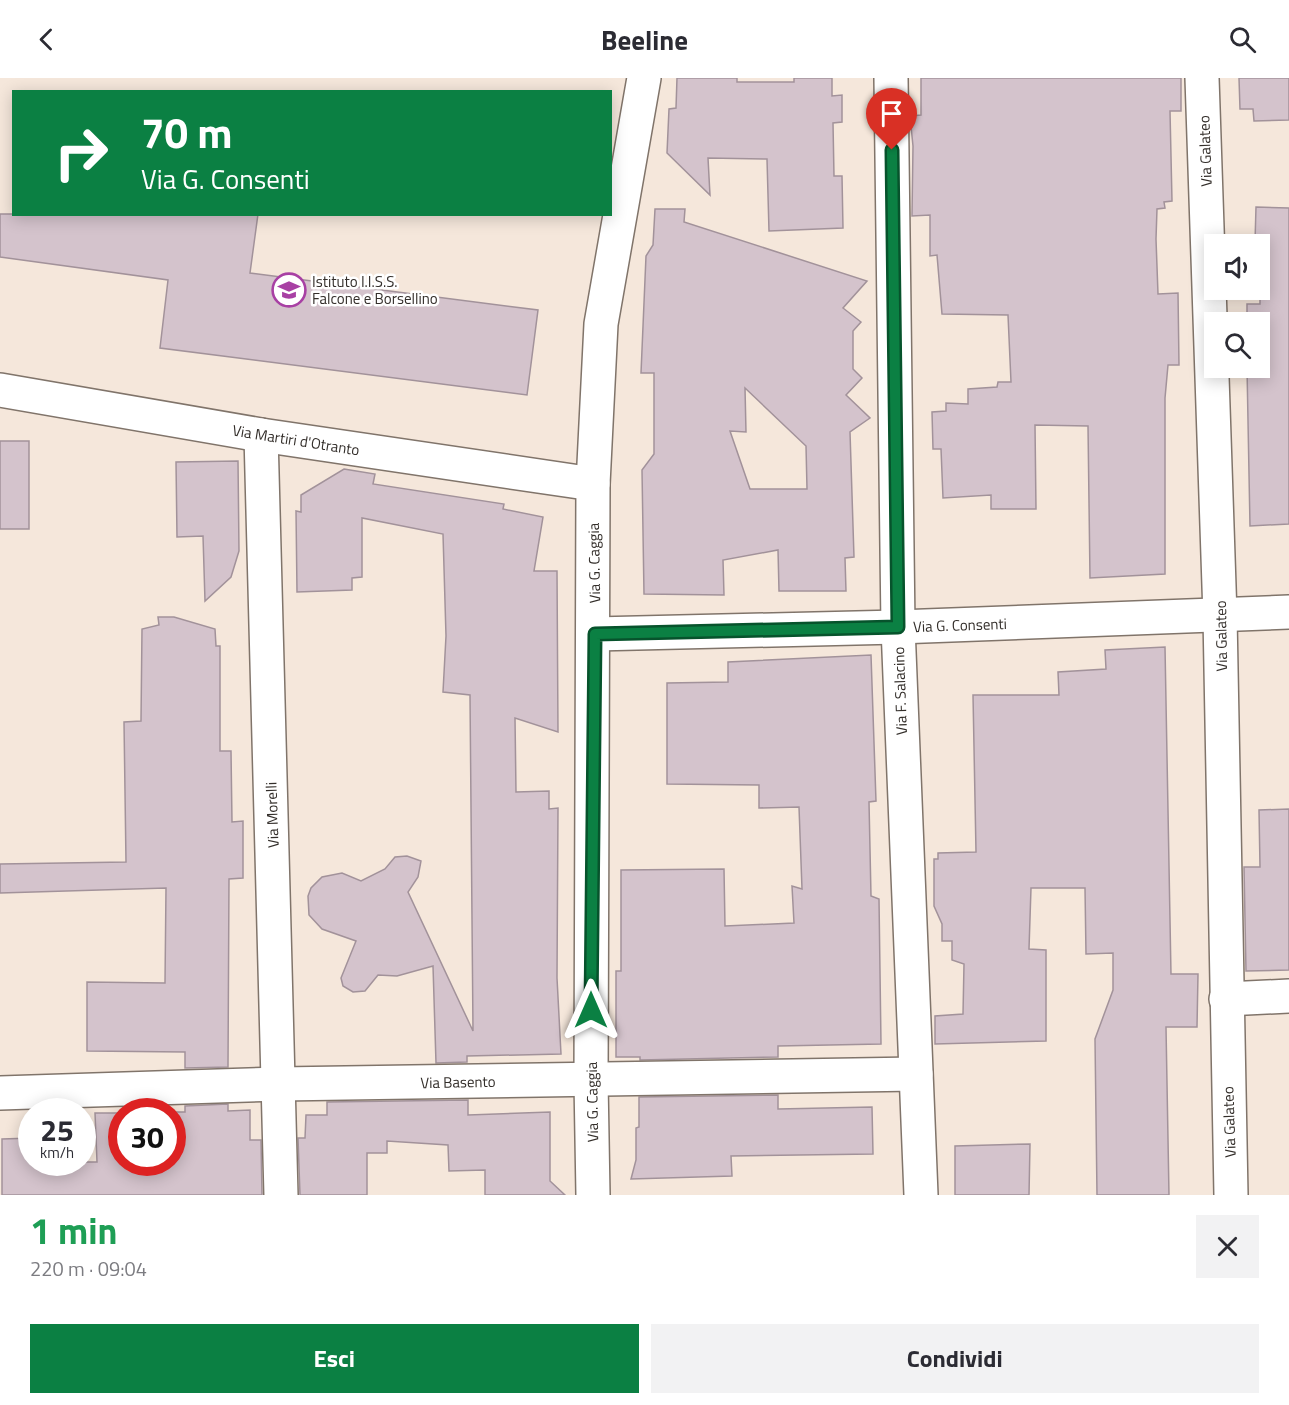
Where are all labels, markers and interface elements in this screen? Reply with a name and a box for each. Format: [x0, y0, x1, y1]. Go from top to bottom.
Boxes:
text: Beeline [601, 19, 688, 60]
icon: back [30, 23, 63, 56]
icon: search [1226, 23, 1259, 56]
pin [866, 88, 917, 150]
icon: arrive [875, 97, 908, 130]
text: 70 m [141, 100, 233, 164]
icon: right [42, 114, 120, 192]
street label: Via Galateo [1192, 115, 1218, 187]
text: Via G. Consenti [141, 158, 310, 199]
map controls [1204, 234, 1270, 378]
button: sound [1204, 234, 1270, 300]
place label: Istituto I.I.S.S. Falcone e Borsellino [312, 270, 438, 310]
school or university icon: Istituto I.I.S.S. Falcone e Borsellino [271, 272, 307, 308]
button: search [1204, 312, 1270, 378]
street label: Via Martiri d'Otranto [231, 419, 361, 461]
street label: Via G. Caggia [582, 522, 606, 603]
street label: Via Galateo [1209, 600, 1233, 672]
street label: Via G. Consenti [913, 612, 1007, 638]
street label: Via F. Salacino [887, 646, 913, 736]
street label: Via Morelli [259, 782, 285, 848]
position arrow [559, 978, 623, 1042]
street label: Via G. Caggia [580, 1061, 604, 1142]
street label: Via Basento [420, 1070, 496, 1094]
street label: Via Galateo [1216, 1086, 1242, 1158]
speed limit sign: 30 [108, 1098, 186, 1176]
text: 25 [40, 1107, 74, 1153]
text: km/h [40, 1141, 74, 1164]
text: 1 min [30, 1203, 117, 1258]
button: close [1196, 1215, 1259, 1278]
text: 220 m · 09:04 [30, 1253, 147, 1284]
button: Esci [30, 1324, 639, 1393]
button: Condividi [651, 1324, 1259, 1393]

